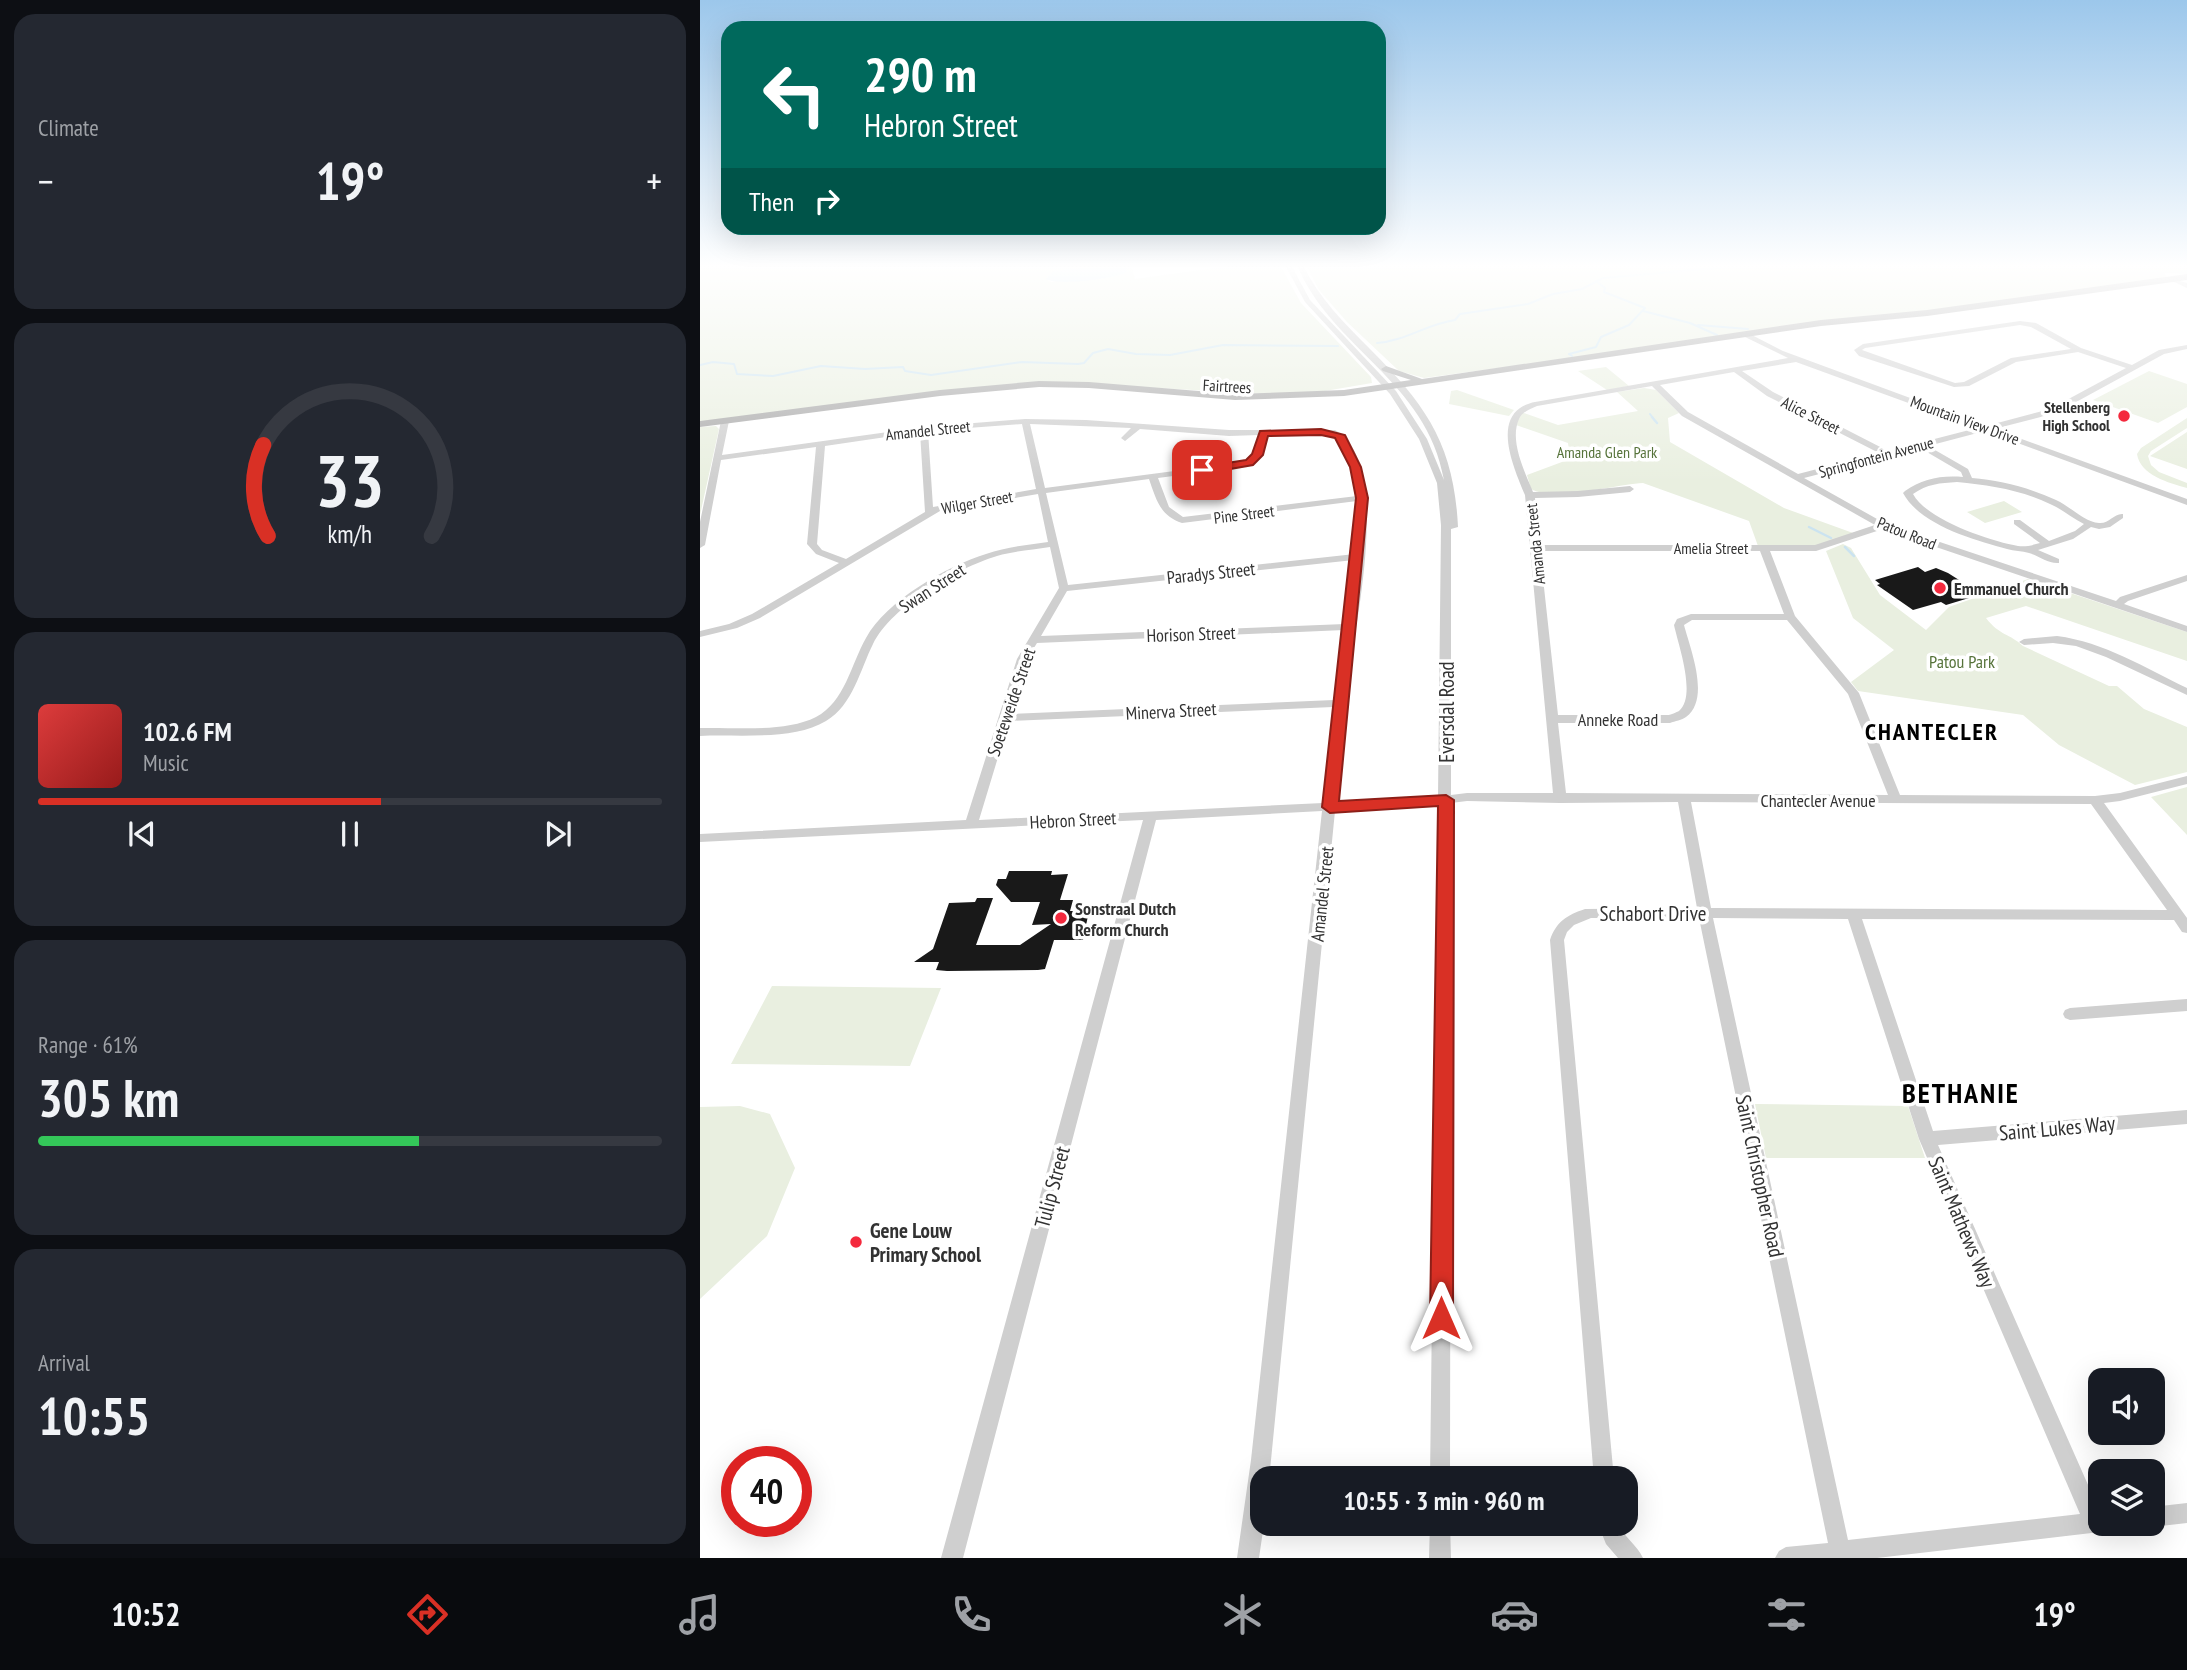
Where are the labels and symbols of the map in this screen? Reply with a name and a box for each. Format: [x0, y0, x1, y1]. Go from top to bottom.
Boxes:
street label: Fairtrees [1202, 375, 1252, 397]
street label: Mountain View Drive [1908, 391, 2022, 449]
street label: Alice Street [1778, 392, 1844, 439]
place label: Stellenberg High School [2042, 397, 2110, 435]
marker: Stellenberg High School [2116, 408, 2132, 424]
street label: Amandel Street [885, 416, 972, 444]
street label: Springfontein Avenue [1816, 432, 1936, 482]
pin [1172, 440, 1232, 500]
park label: Amanda Glen Park [1557, 442, 1658, 462]
street label: Wilger Street [940, 486, 1015, 518]
street label: Pine Street [1213, 500, 1276, 528]
street label: Amanda Street [1521, 502, 1549, 585]
street label: Patou Road [1875, 512, 1940, 554]
street label: Amelia Street [1674, 538, 1749, 558]
street label: Paradys Street [1166, 557, 1256, 589]
street label: Swan Street [894, 558, 970, 618]
place label: Emmanuel Church [1954, 577, 2069, 600]
marker: Emmanuel Church [1932, 580, 1948, 596]
street label: Horison Street [1146, 621, 1236, 647]
street label: Soeteweide Street [982, 645, 1040, 759]
park label: Patou Park [1929, 650, 1995, 673]
street label: Eversdal Road [1433, 661, 1460, 763]
street label: Minerva Street [1125, 697, 1217, 725]
street label: Anneke Road [1578, 708, 1658, 731]
district label: CHANTECLER [1865, 716, 1999, 747]
street label: Chantecler Avenue [1760, 789, 1876, 812]
street label: Hebron Street [1029, 806, 1117, 834]
street label: Amandel Street [1306, 845, 1338, 943]
place label: Sonstraal Dutch Reform Church [1075, 897, 1176, 941]
street label: Schabort Drive [1600, 900, 1706, 927]
marker: Sonstraal Dutch Reform Church [1053, 910, 1069, 926]
district label: BETHANIE [1902, 1074, 2020, 1111]
street label: Saint Christopher Road [1730, 1092, 1790, 1260]
street label: Saint Lukes Way [1998, 1109, 2116, 1147]
street label: Tulip Street [1028, 1143, 1076, 1231]
street label: Saint Mathews Way [1922, 1152, 2002, 1292]
place label: Gene Louw Primary School [870, 1217, 982, 1268]
marker: Gene Louw Primary School [848, 1234, 864, 1250]
position arrow [1404, 1281, 1478, 1355]
speed limit sign: 40 [721, 1446, 812, 1537]

